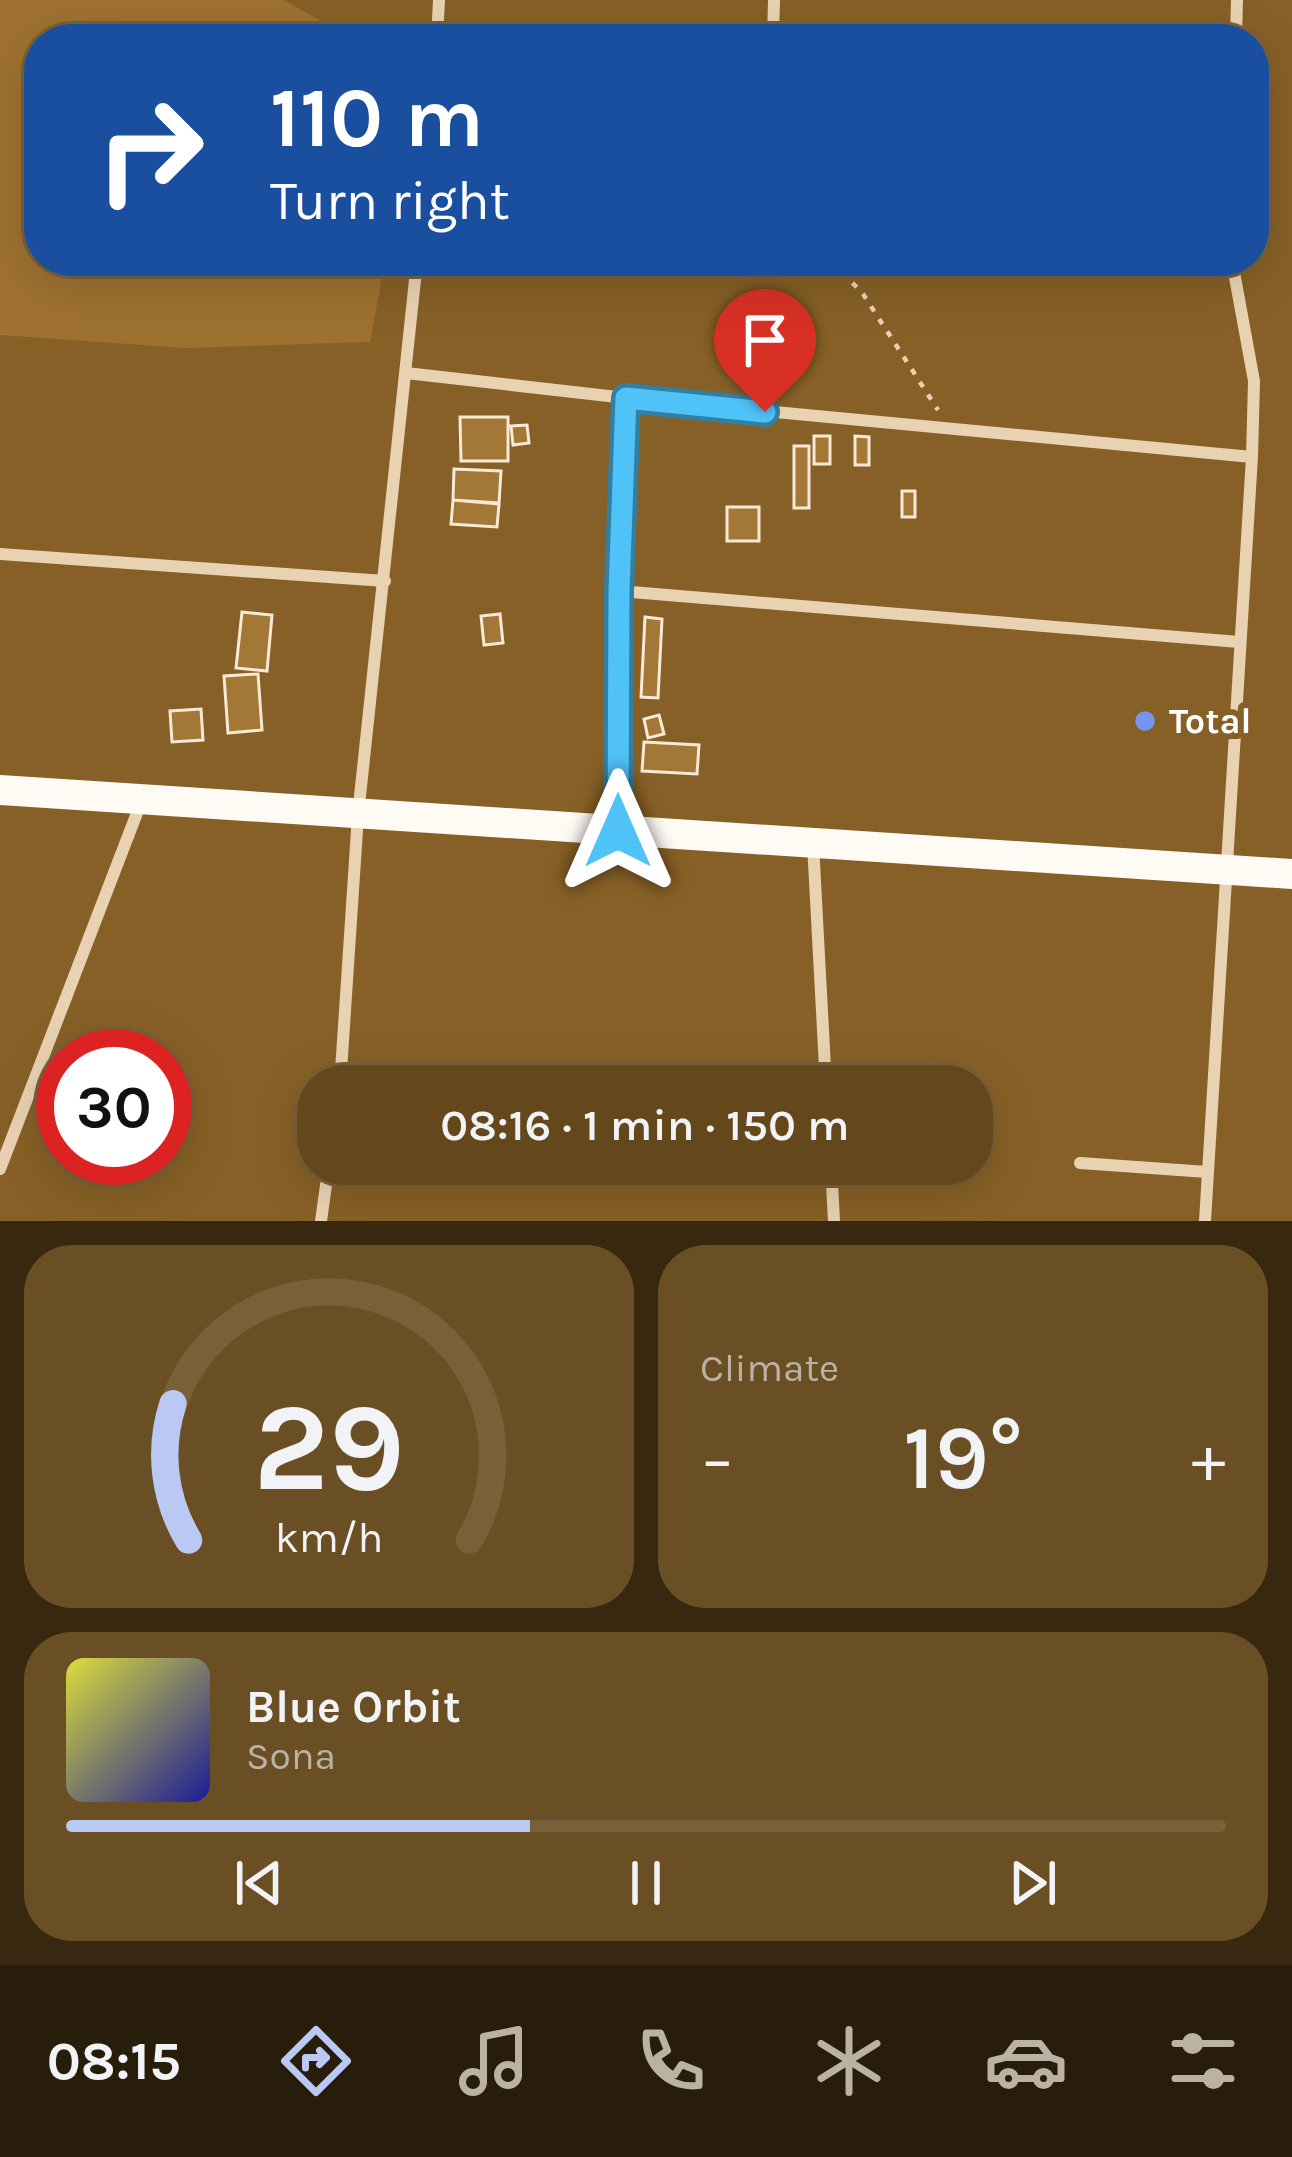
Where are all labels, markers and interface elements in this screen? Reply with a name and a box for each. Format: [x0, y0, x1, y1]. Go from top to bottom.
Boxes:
text: 110 m [270, 69, 484, 167]
icon: right [72, 72, 228, 228]
text: Turn right [270, 169, 510, 233]
pin [714, 289, 816, 412]
icon: arrive [732, 307, 798, 373]
place label: Total [1169, 700, 1251, 742]
marker: Total [1132, 708, 1158, 734]
position arrow [555, 768, 681, 894]
speed limit sign: 30 [36, 1029, 192, 1185]
text: 08:16 · 1 min · 150 m [440, 1099, 850, 1151]
text: Climate [700, 1345, 839, 1391]
text: 29 [253, 1375, 405, 1520]
text: 19° [903, 1405, 1023, 1511]
text: − [700, 1420, 735, 1498]
text: + [1191, 1420, 1226, 1498]
text: km/h [275, 1512, 383, 1562]
text: Blue Orbit [246, 1681, 461, 1733]
text: Sona [246, 1733, 336, 1779]
icon: previous [226, 1850, 292, 1916]
icon: pause [613, 1850, 679, 1916]
icon: next [1000, 1850, 1066, 1916]
icon: directions [274, 2019, 358, 2103]
icon: music [452, 2019, 536, 2103]
icon: phone [629, 2019, 713, 2103]
icon: climate [807, 2019, 891, 2103]
icon: car [984, 2019, 1068, 2103]
icon: filters [1161, 2019, 1245, 2103]
text: 08:15 [47, 2029, 181, 2093]

